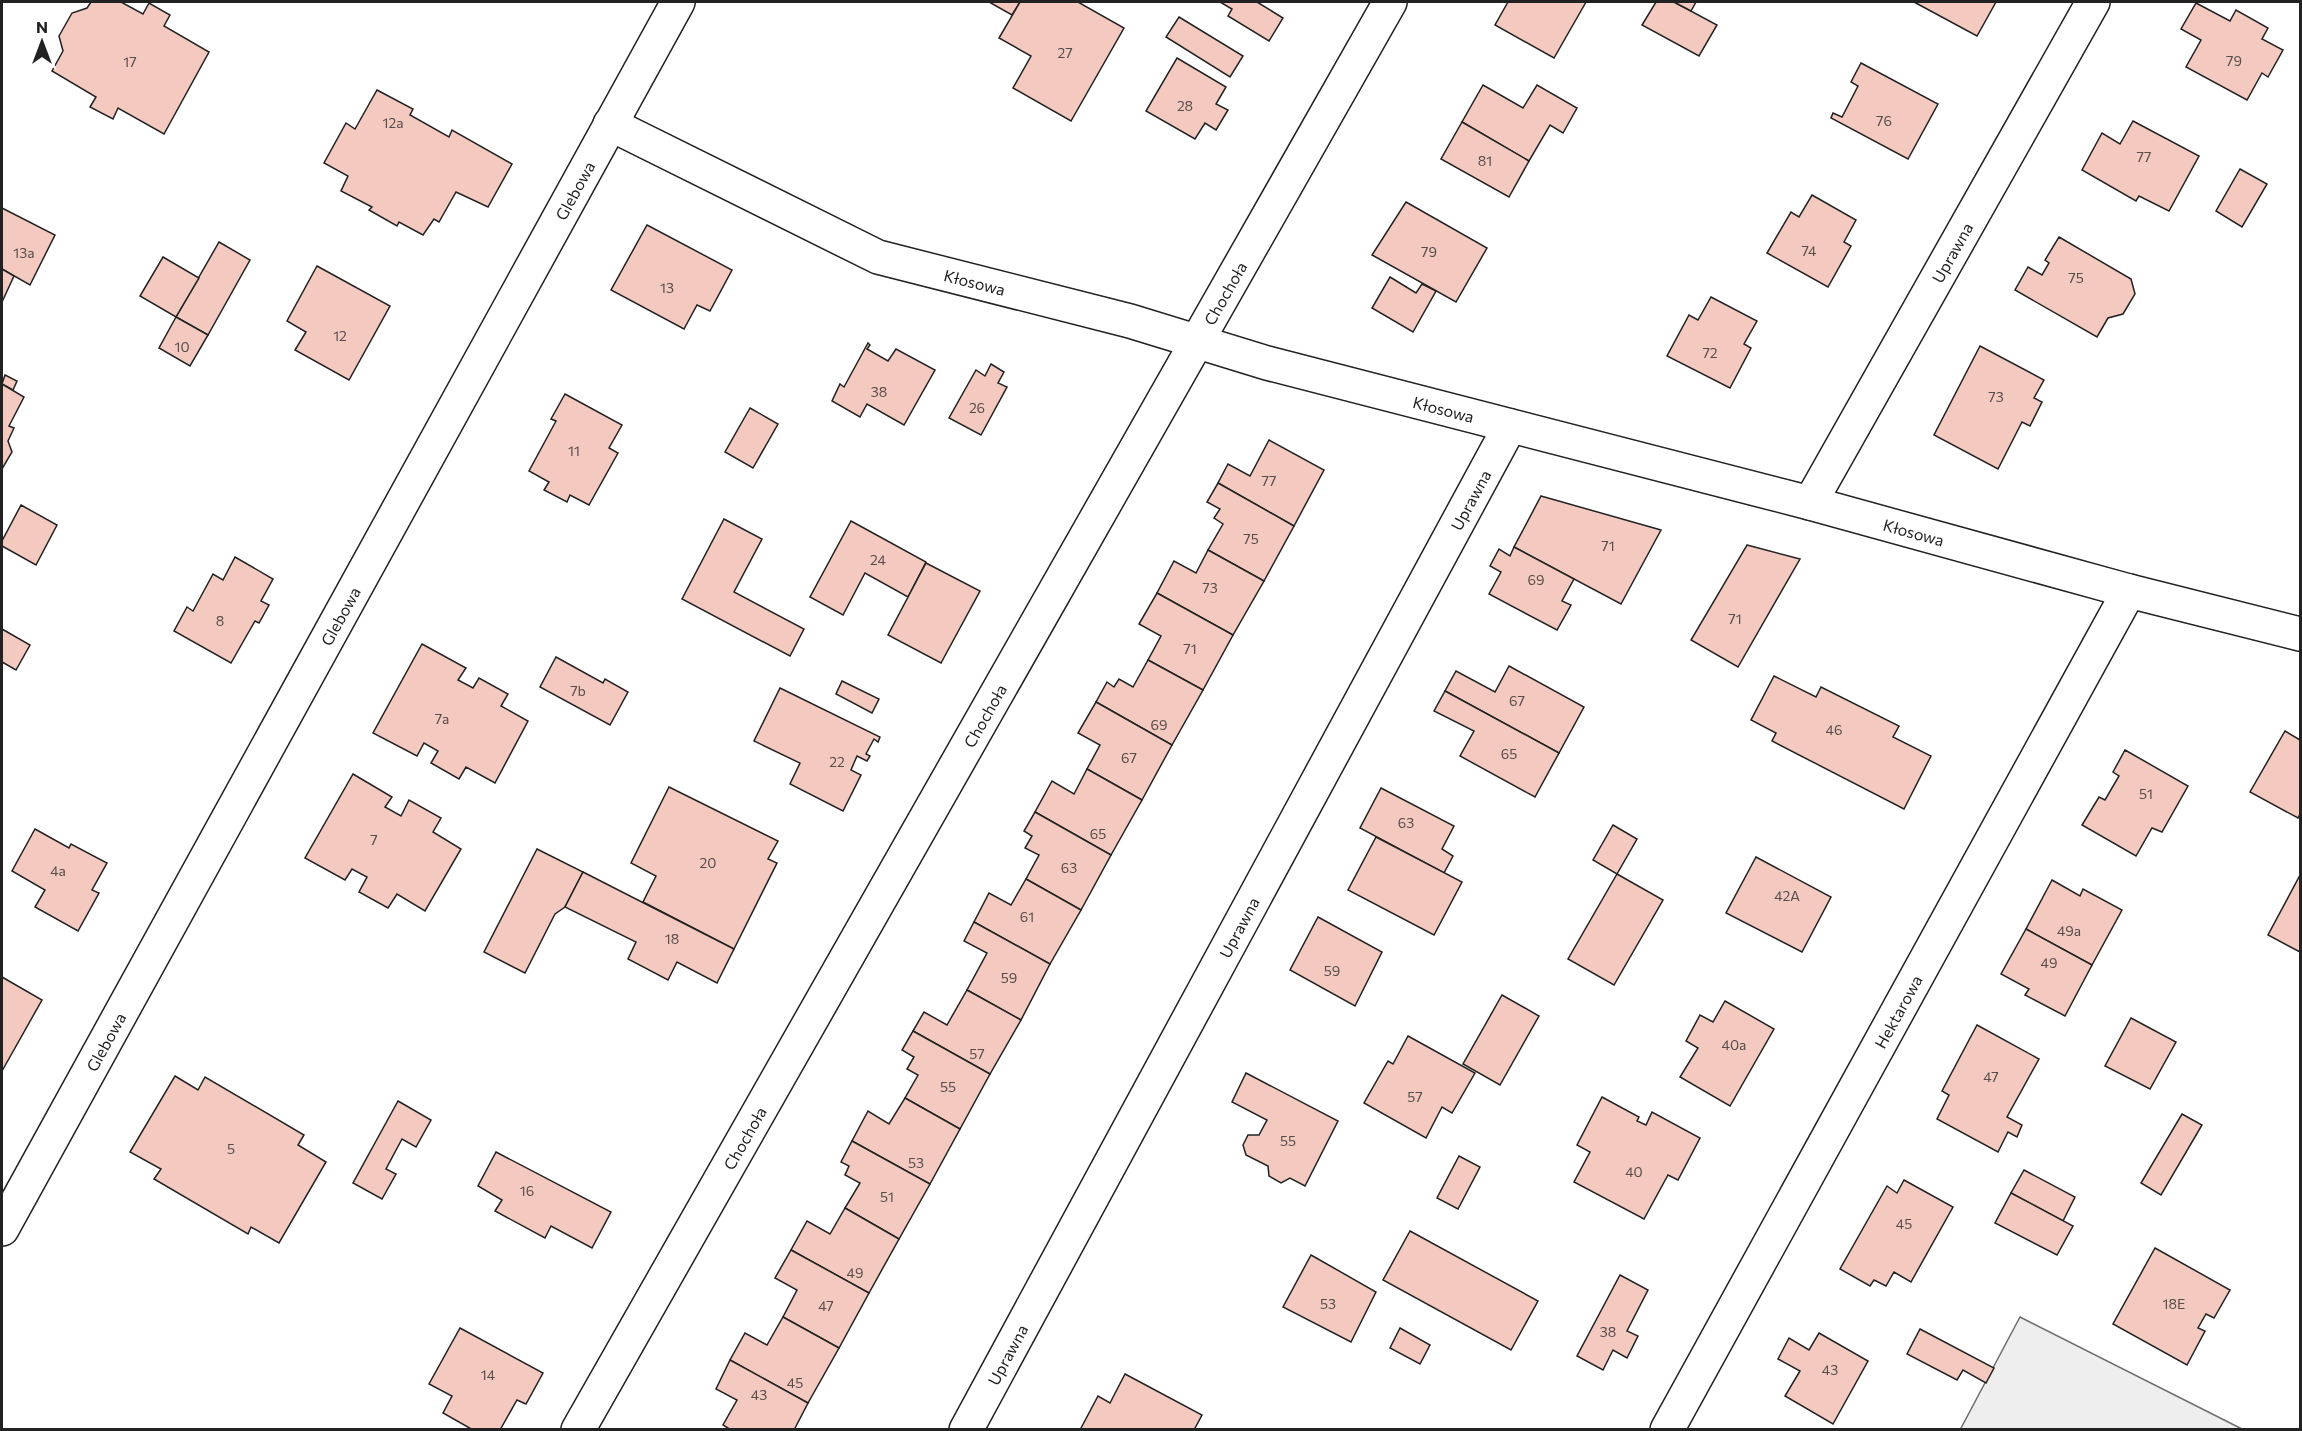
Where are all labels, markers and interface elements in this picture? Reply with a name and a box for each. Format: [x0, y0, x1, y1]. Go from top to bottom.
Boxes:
north arrow [12, 12, 72, 72]
text: N [36, 17, 48, 36]
house number: 27 [1057, 44, 1073, 61]
house number: 79 [2226, 52, 2242, 69]
house number: 17 [123, 53, 137, 70]
house number: 28 [1177, 97, 1193, 114]
house number: 76 [1876, 112, 1892, 129]
house number: 12a [382, 114, 404, 131]
house number: 77 [2137, 148, 2151, 165]
house number: 81 [1478, 152, 1492, 169]
street label: Glebowa [551, 158, 598, 223]
street label: Uprawna [1927, 219, 1976, 286]
house number: 74 [1802, 242, 1817, 259]
house number: 79 [1421, 243, 1437, 260]
house number: 13a [13, 244, 35, 261]
street label: Chochoła [1199, 258, 1250, 328]
street label: Kłosowa [942, 265, 1007, 298]
house number: 75 [2068, 269, 2084, 286]
house number: 13 [660, 279, 674, 296]
house number: 12 [333, 327, 347, 344]
house number: 10 [174, 338, 190, 355]
house number: 72 [1702, 344, 1718, 361]
house number: 38 [871, 383, 887, 400]
house number: 73 [1988, 388, 2004, 405]
street label: Kłosowa [1411, 392, 1476, 426]
house number: 26 [969, 399, 985, 416]
house number: 11 [568, 442, 580, 459]
street label: Uprawna [1446, 466, 1494, 533]
house number: 77 [1262, 472, 1276, 489]
street label: Kłosowa [1881, 514, 1947, 549]
house number: 75 [1243, 530, 1259, 547]
house number: 71 [1601, 537, 1615, 554]
house number: 24 [870, 551, 887, 568]
house number: 69 [1528, 571, 1544, 588]
house number: 73 [1202, 579, 1218, 596]
street label: Glebowa [316, 583, 364, 649]
house number: 71 [1728, 610, 1742, 627]
house number: 8 [216, 612, 224, 629]
house number: 71 [1183, 640, 1197, 657]
street label: Chochoła [959, 681, 1010, 750]
house number: 7b [570, 682, 586, 699]
house number: 67 [1509, 692, 1525, 709]
house number: 7a [435, 710, 449, 727]
house number: 69 [1151, 716, 1167, 733]
house number: 46 [1826, 721, 1842, 738]
house number: 65 [1501, 745, 1517, 762]
house number: 67 [1121, 749, 1137, 766]
house number: 22 [829, 753, 845, 770]
house number: 51 [2139, 785, 2153, 802]
house number: 63 [1398, 814, 1414, 831]
house number: 65 [1090, 825, 1106, 842]
house number: 7 [370, 831, 378, 848]
house number: 20 [700, 854, 716, 871]
house number: 63 [1061, 859, 1077, 876]
house number: 4a [50, 862, 66, 879]
house number: 42A [1774, 887, 1800, 904]
street label: Uprawna [1214, 894, 1263, 961]
house number: 61 [1020, 908, 1034, 925]
house number: 49a [2057, 922, 2081, 939]
house number: 18 [665, 930, 679, 947]
house number: 49 [2041, 954, 2057, 971]
house number: 59 [1324, 962, 1340, 979]
house number: 59 [1001, 969, 1017, 986]
street label: Hektarowa [1870, 971, 1925, 1051]
street label: Glebowa [81, 1009, 129, 1074]
house number: 40a [1722, 1036, 1746, 1053]
house number: 57 [969, 1045, 985, 1062]
house number: 47 [1983, 1068, 1999, 1085]
house number: 55 [940, 1078, 956, 1095]
house number: 57 [1407, 1088, 1423, 1105]
street label: Chochoła [719, 1103, 770, 1173]
house number: 55 [1280, 1132, 1296, 1149]
house number: 5 [227, 1140, 235, 1157]
house number: 53 [908, 1154, 924, 1171]
house number: 40 [1625, 1163, 1643, 1180]
house number: 16 [520, 1182, 534, 1199]
house number: 51 [880, 1188, 894, 1205]
house number: 45 [1896, 1215, 1912, 1232]
house number: 49 [847, 1264, 863, 1281]
house number: 53 [1320, 1295, 1336, 1312]
house number: 18E [2163, 1295, 2185, 1312]
house number: 47 [818, 1297, 834, 1314]
street label: Uprawna [983, 1321, 1031, 1388]
house number: 38 [1600, 1323, 1616, 1340]
house number: 43 [1822, 1361, 1838, 1378]
house number: 14 [481, 1366, 496, 1383]
house number: 45 [787, 1374, 803, 1391]
house number: 43 [751, 1386, 767, 1403]

